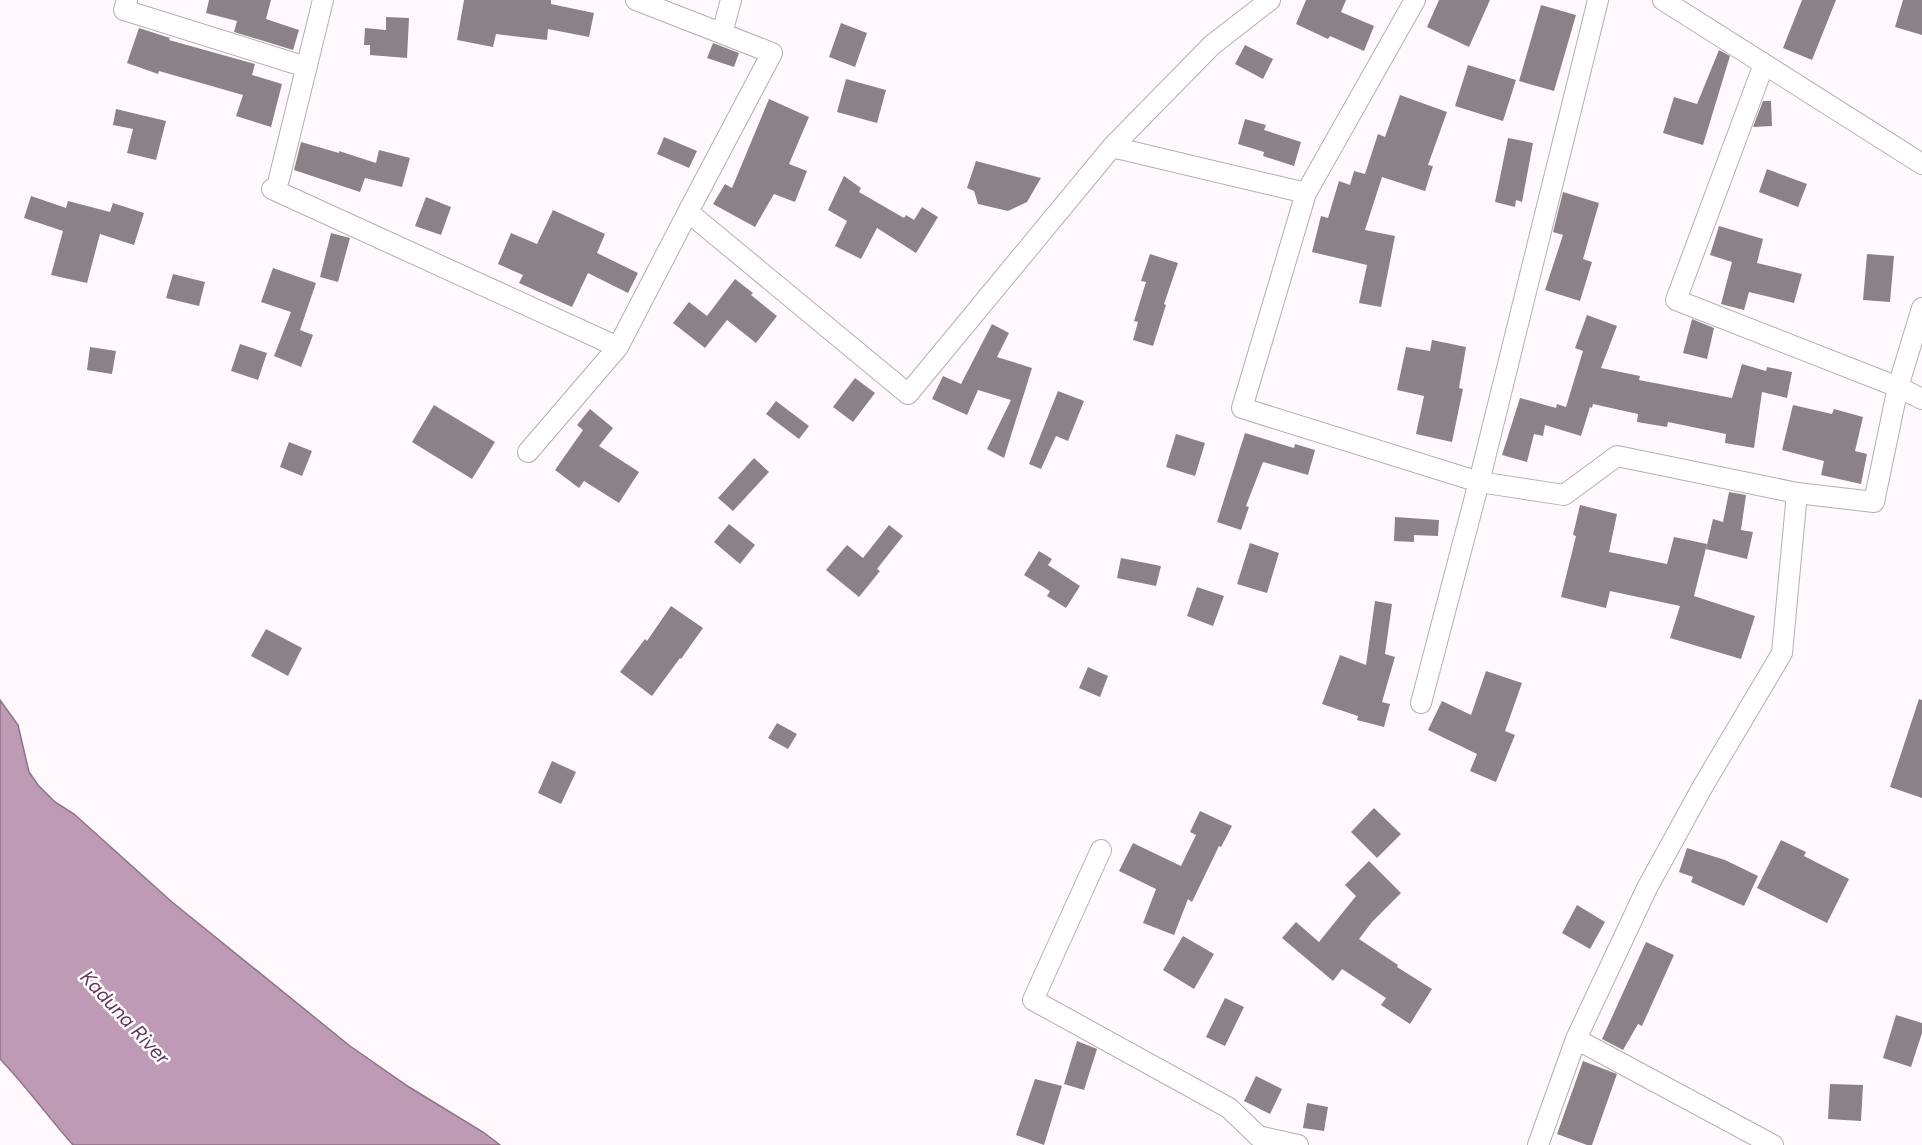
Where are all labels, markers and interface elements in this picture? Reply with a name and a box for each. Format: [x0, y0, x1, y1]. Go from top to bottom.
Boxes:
water label: Kaduna River [75, 965, 175, 1070]

